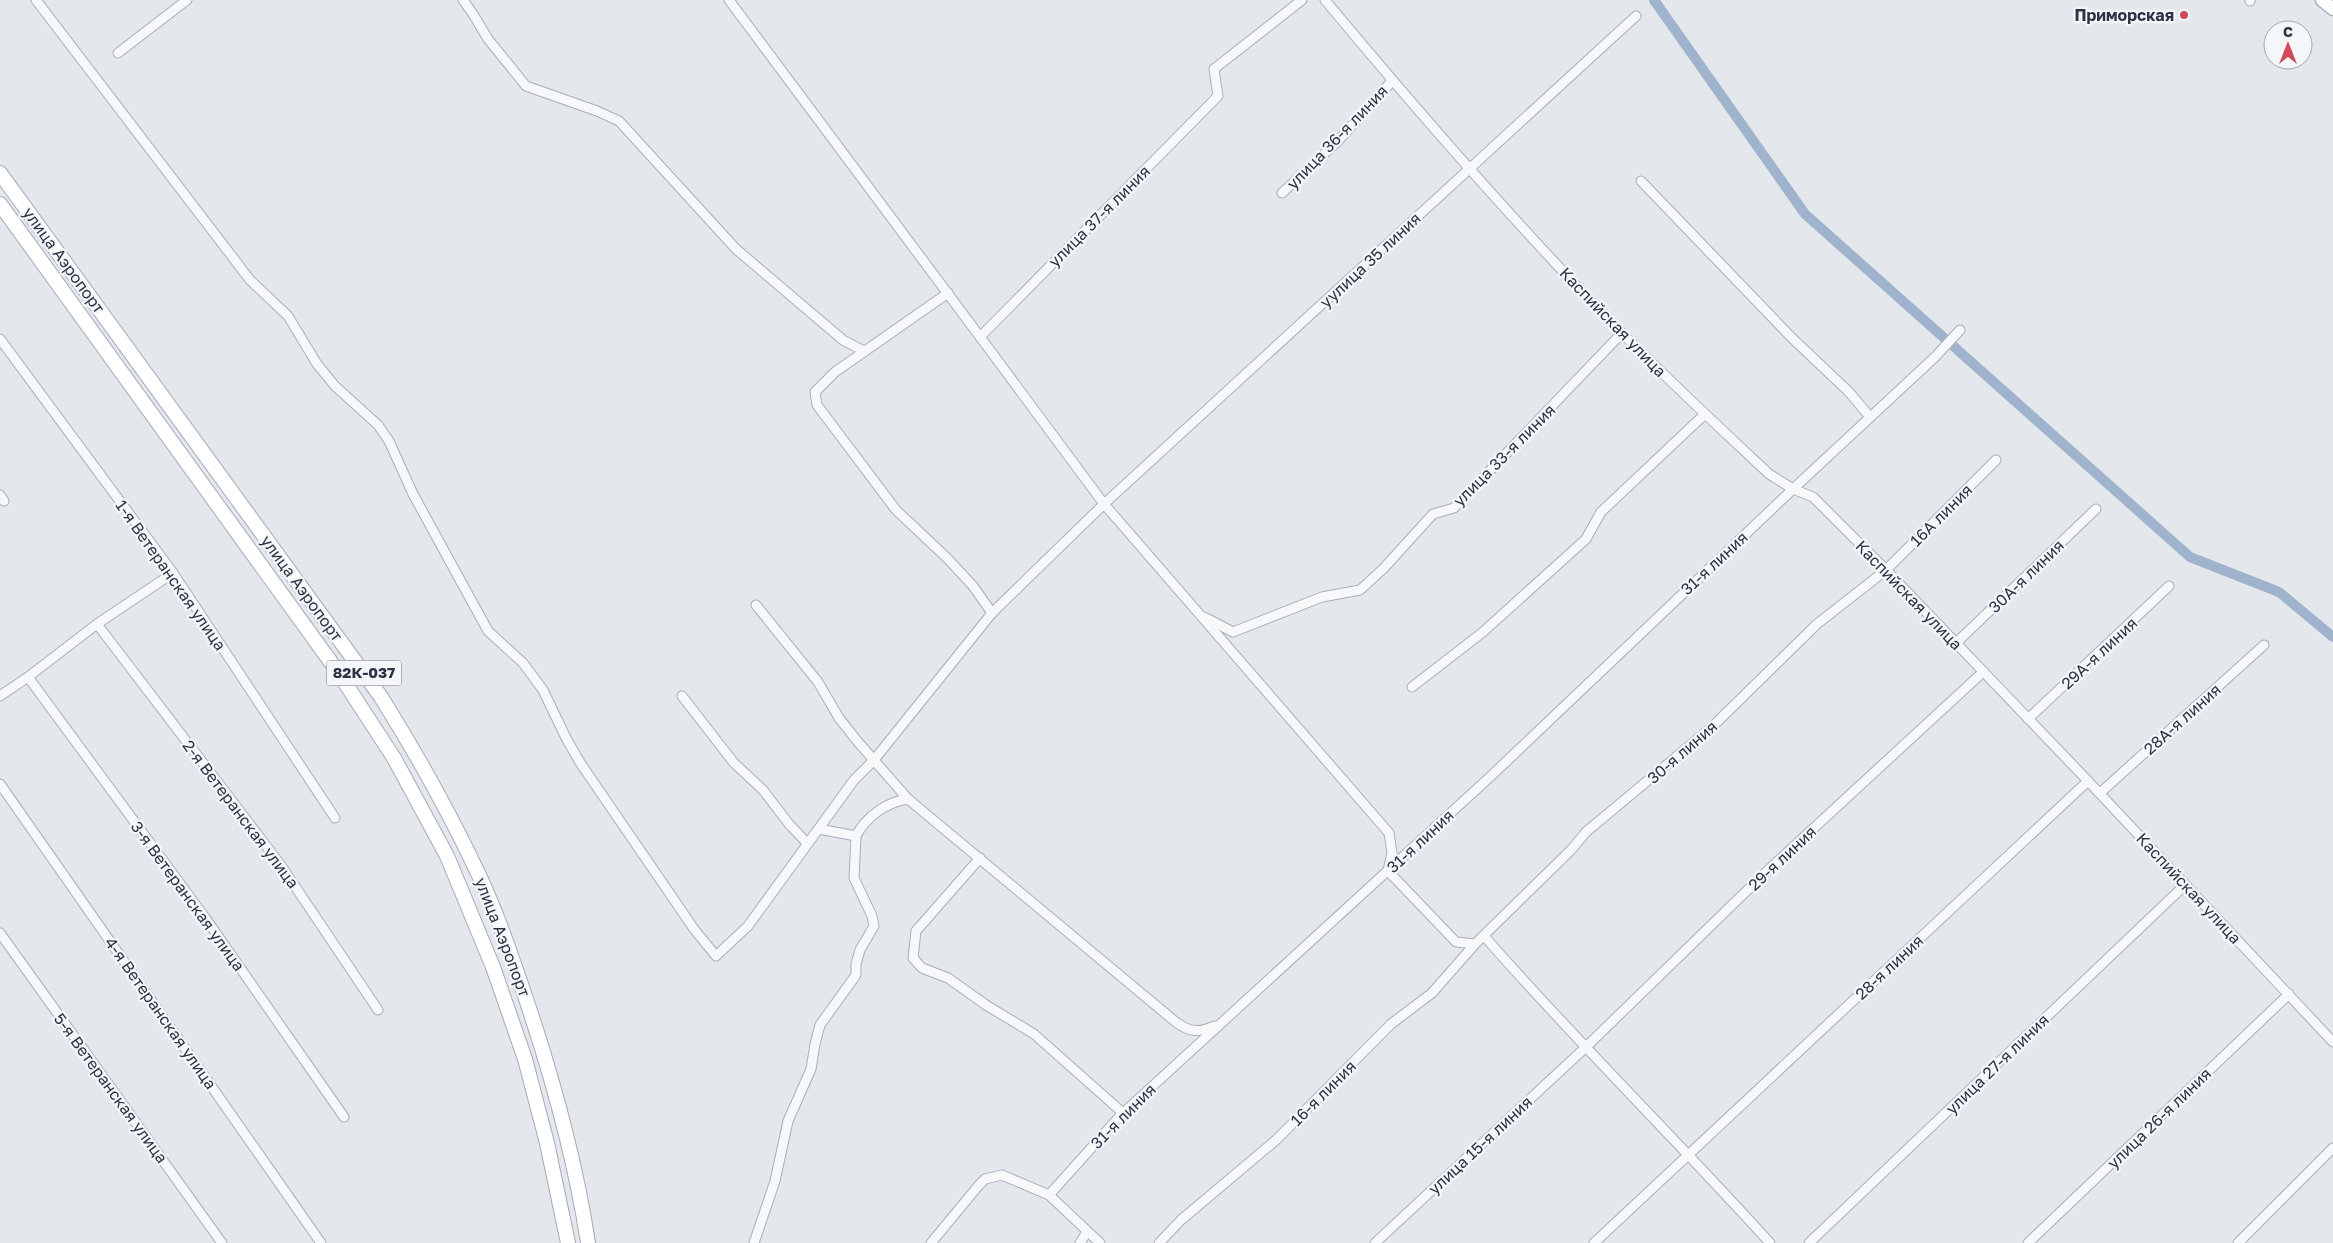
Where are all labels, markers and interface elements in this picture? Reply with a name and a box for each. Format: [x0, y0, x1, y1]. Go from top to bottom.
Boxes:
place label: Приморская [2074, 5, 2174, 25]
marker: Приморская [2178, 9, 2190, 21]
north arrow [2263, 20, 2313, 70]
text: С [2283, 23, 2293, 40]
street label: улица 36-я линия [1282, 81, 1392, 193]
street label: улица 37-я линия [1044, 161, 1154, 271]
street label: улица Аэропорт [19, 203, 109, 317]
street label: уулица 35 линия [1315, 208, 1425, 312]
street label: Каспийская улица [1556, 263, 1670, 381]
street label: улица 33-я линия [1449, 400, 1559, 510]
street label: 16А линия [1906, 480, 1976, 550]
street label: 1-я Ветеранская улица [111, 496, 231, 654]
street label: 31-я линия [1676, 527, 1752, 599]
street label: улица Аэропорт [257, 531, 347, 645]
street label: 30А-я линия [1984, 535, 2068, 617]
street label: Каспийская улица [1852, 536, 1966, 654]
street label: 29А-я линия [2057, 613, 2141, 693]
road number: 82К-037 [326, 660, 402, 686]
street label: 28А-я линия [2139, 679, 2225, 759]
street label: 30-я линия [1643, 716, 1721, 788]
street label: 2-я Ветеранская улица [179, 736, 303, 892]
street label: 31-я линия [1382, 805, 1458, 877]
street label: 3-я Ветеранская улица [127, 817, 249, 975]
street label: 29-я линия [1744, 821, 1820, 895]
street label: Каспийская улица [2132, 828, 2246, 948]
street label: улица Аэропорт [471, 874, 535, 1000]
street label: 28-я линия [1851, 930, 1927, 1004]
street label: 4-я Ветеранская улица [101, 933, 221, 1093]
street label: 5-я Ветеранская улица [50, 1009, 172, 1167]
street label: улица 27-я линия [1941, 1010, 2053, 1118]
street label: 16-я линия [1286, 1056, 1360, 1130]
street label: улица 26-я линия [2103, 1063, 2215, 1173]
street label: 31-я линия [1086, 1079, 1160, 1153]
street label: улица 15-я линия [1424, 1092, 1536, 1198]

